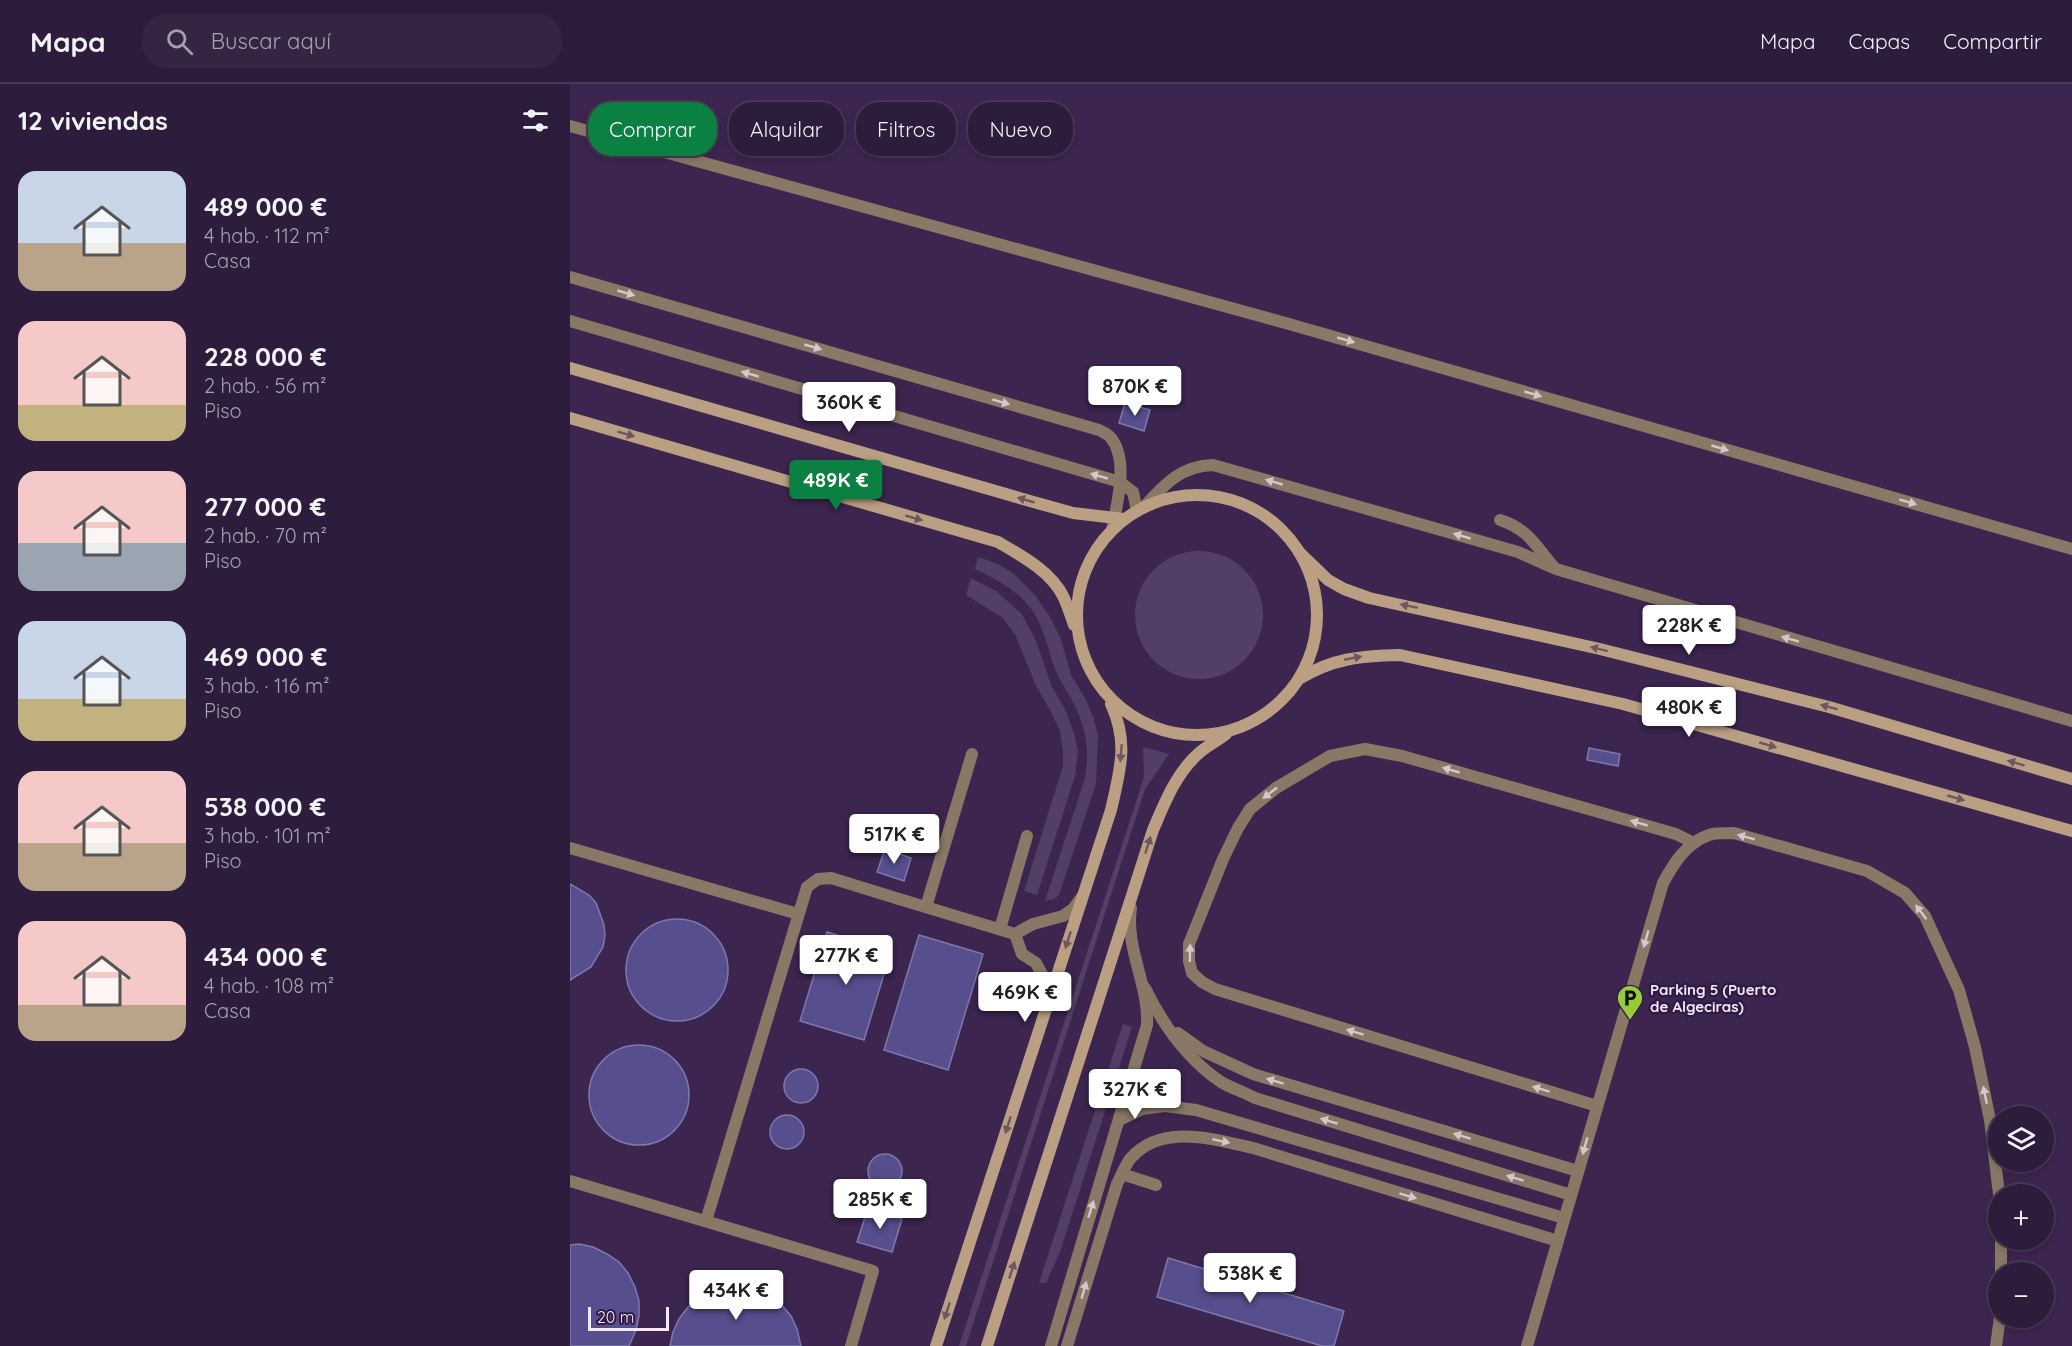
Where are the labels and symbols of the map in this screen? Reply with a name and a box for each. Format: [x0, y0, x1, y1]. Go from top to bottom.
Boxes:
one-way arrow [617, 289, 635, 298]
one-way arrow [1337, 336, 1355, 345]
one-way arrow [805, 343, 823, 352]
pin: 870K € [1086, 366, 1184, 417]
one-way arrow [741, 369, 759, 378]
pin: 360K € [800, 382, 898, 433]
one-way arrow [1524, 390, 1542, 399]
one-way arrow [992, 397, 1010, 407]
one-way arrow [617, 430, 635, 439]
one-way arrow [1711, 444, 1729, 453]
pin: 489K € [787, 460, 885, 511]
one-way arrow [1090, 470, 1108, 480]
one-way arrow [1265, 477, 1283, 486]
one-way arrow [1017, 495, 1035, 504]
one-way arrow [1899, 498, 1917, 507]
one-way arrow [905, 514, 923, 523]
one-way arrow [1453, 531, 1471, 540]
one-way arrow [1399, 601, 1418, 610]
pin: 228K € [1640, 605, 1738, 656]
one-way arrow [1781, 634, 1799, 643]
one-way arrow [1590, 644, 1608, 654]
one-way arrow [1344, 653, 1363, 662]
pin: 480K € [1640, 687, 1738, 738]
one-way arrow [1820, 702, 1838, 712]
one-way arrow [1759, 740, 1777, 750]
one-way arrow [1116, 744, 1126, 763]
one-way arrow [2007, 758, 2025, 767]
one-way arrow [1442, 765, 1460, 774]
one-way arrow [1263, 787, 1278, 799]
one-way arrow [1947, 794, 1965, 803]
pin: 517K € [845, 814, 943, 865]
one-way arrow [1630, 818, 1648, 827]
one-way arrow [1736, 831, 1755, 841]
one-way arrow [1144, 836, 1153, 854]
one-way arrow [1914, 904, 1927, 920]
one-way arrow [1641, 930, 1650, 948]
one-way arrow [1063, 931, 1072, 949]
pin: 277K € [797, 935, 895, 986]
one-way arrow [1185, 943, 1194, 962]
pin: 469K € [976, 972, 1074, 1023]
place label: Parking 5 (Puerto de Algeciras) [1650, 980, 1776, 1016]
parking icon: Parking 5 (Puerto de Algeciras) [1615, 983, 1645, 1021]
one-way arrow [1346, 1027, 1364, 1036]
pin: 327K € [1086, 1069, 1184, 1120]
one-way arrow [1266, 1076, 1284, 1085]
one-way arrow [1532, 1084, 1550, 1093]
one-way arrow [1980, 1085, 1989, 1104]
one-way arrow [1002, 1116, 1012, 1134]
one-way arrow [1320, 1116, 1338, 1125]
one-way arrow [1453, 1131, 1471, 1140]
one-way arrow [1212, 1137, 1231, 1146]
one-way arrow [1580, 1138, 1589, 1156]
one-way arrow [1506, 1173, 1524, 1182]
pin: 285K € [831, 1179, 929, 1230]
one-way arrow [1399, 1192, 1417, 1201]
one-way arrow [1087, 1200, 1096, 1218]
pin: 538K € [1201, 1253, 1299, 1304]
one-way arrow [1007, 1261, 1017, 1279]
pin: 434K € [687, 1270, 785, 1321]
one-way arrow [1080, 1281, 1089, 1299]
one-way arrow [942, 1302, 951, 1320]
scale bar [588, 1304, 669, 1332]

